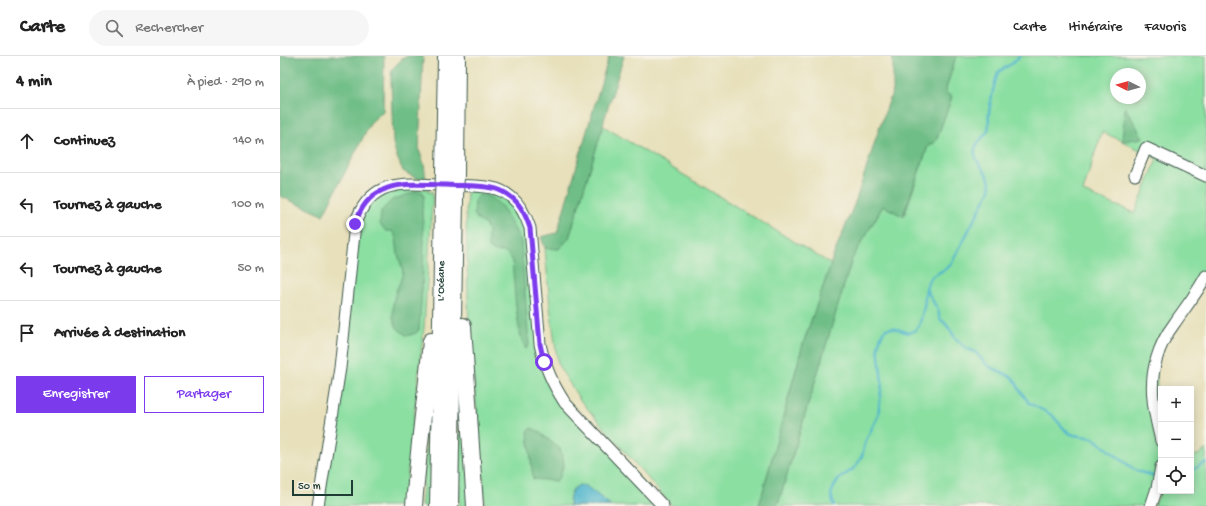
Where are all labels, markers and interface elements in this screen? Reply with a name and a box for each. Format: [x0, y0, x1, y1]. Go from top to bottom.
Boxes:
search box [89, 10, 369, 46]
text: Carte [20, 16, 65, 39]
icon: search [103, 17, 125, 39]
text: Rechercher [135, 19, 203, 37]
text: Carte [1013, 19, 1047, 36]
text: Itinéraire [1069, 19, 1122, 36]
text: Favoris [1144, 19, 1186, 36]
north arrow [1110, 68, 1146, 104]
text: 4 min [16, 72, 52, 92]
text: À pied · 290 m [187, 75, 264, 90]
icon: ahead [16, 130, 38, 152]
text: Continuez [54, 132, 115, 150]
text: 140 m [233, 133, 264, 148]
icon: left [16, 194, 38, 216]
text: Tournez à gauche [54, 196, 162, 214]
text: 100 m [232, 197, 264, 212]
route end [346, 215, 364, 233]
icon: left [16, 258, 38, 280]
text: Tournez à gauche [54, 260, 162, 278]
street label: L’Océane [435, 260, 448, 301]
text: 50 m [237, 261, 264, 276]
icon: arrive [16, 322, 38, 344]
text: Arrivée à destination [54, 324, 185, 342]
route start [535, 353, 553, 371]
button: Enregistrer [16, 376, 136, 413]
button: Partager [144, 376, 264, 413]
map controls [1158, 386, 1194, 494]
button: + [1158, 386, 1194, 422]
button: − [1158, 422, 1194, 458]
button: locate [1158, 458, 1194, 494]
scale bar [292, 478, 353, 497]
text: 50 m [298, 481, 320, 493]

